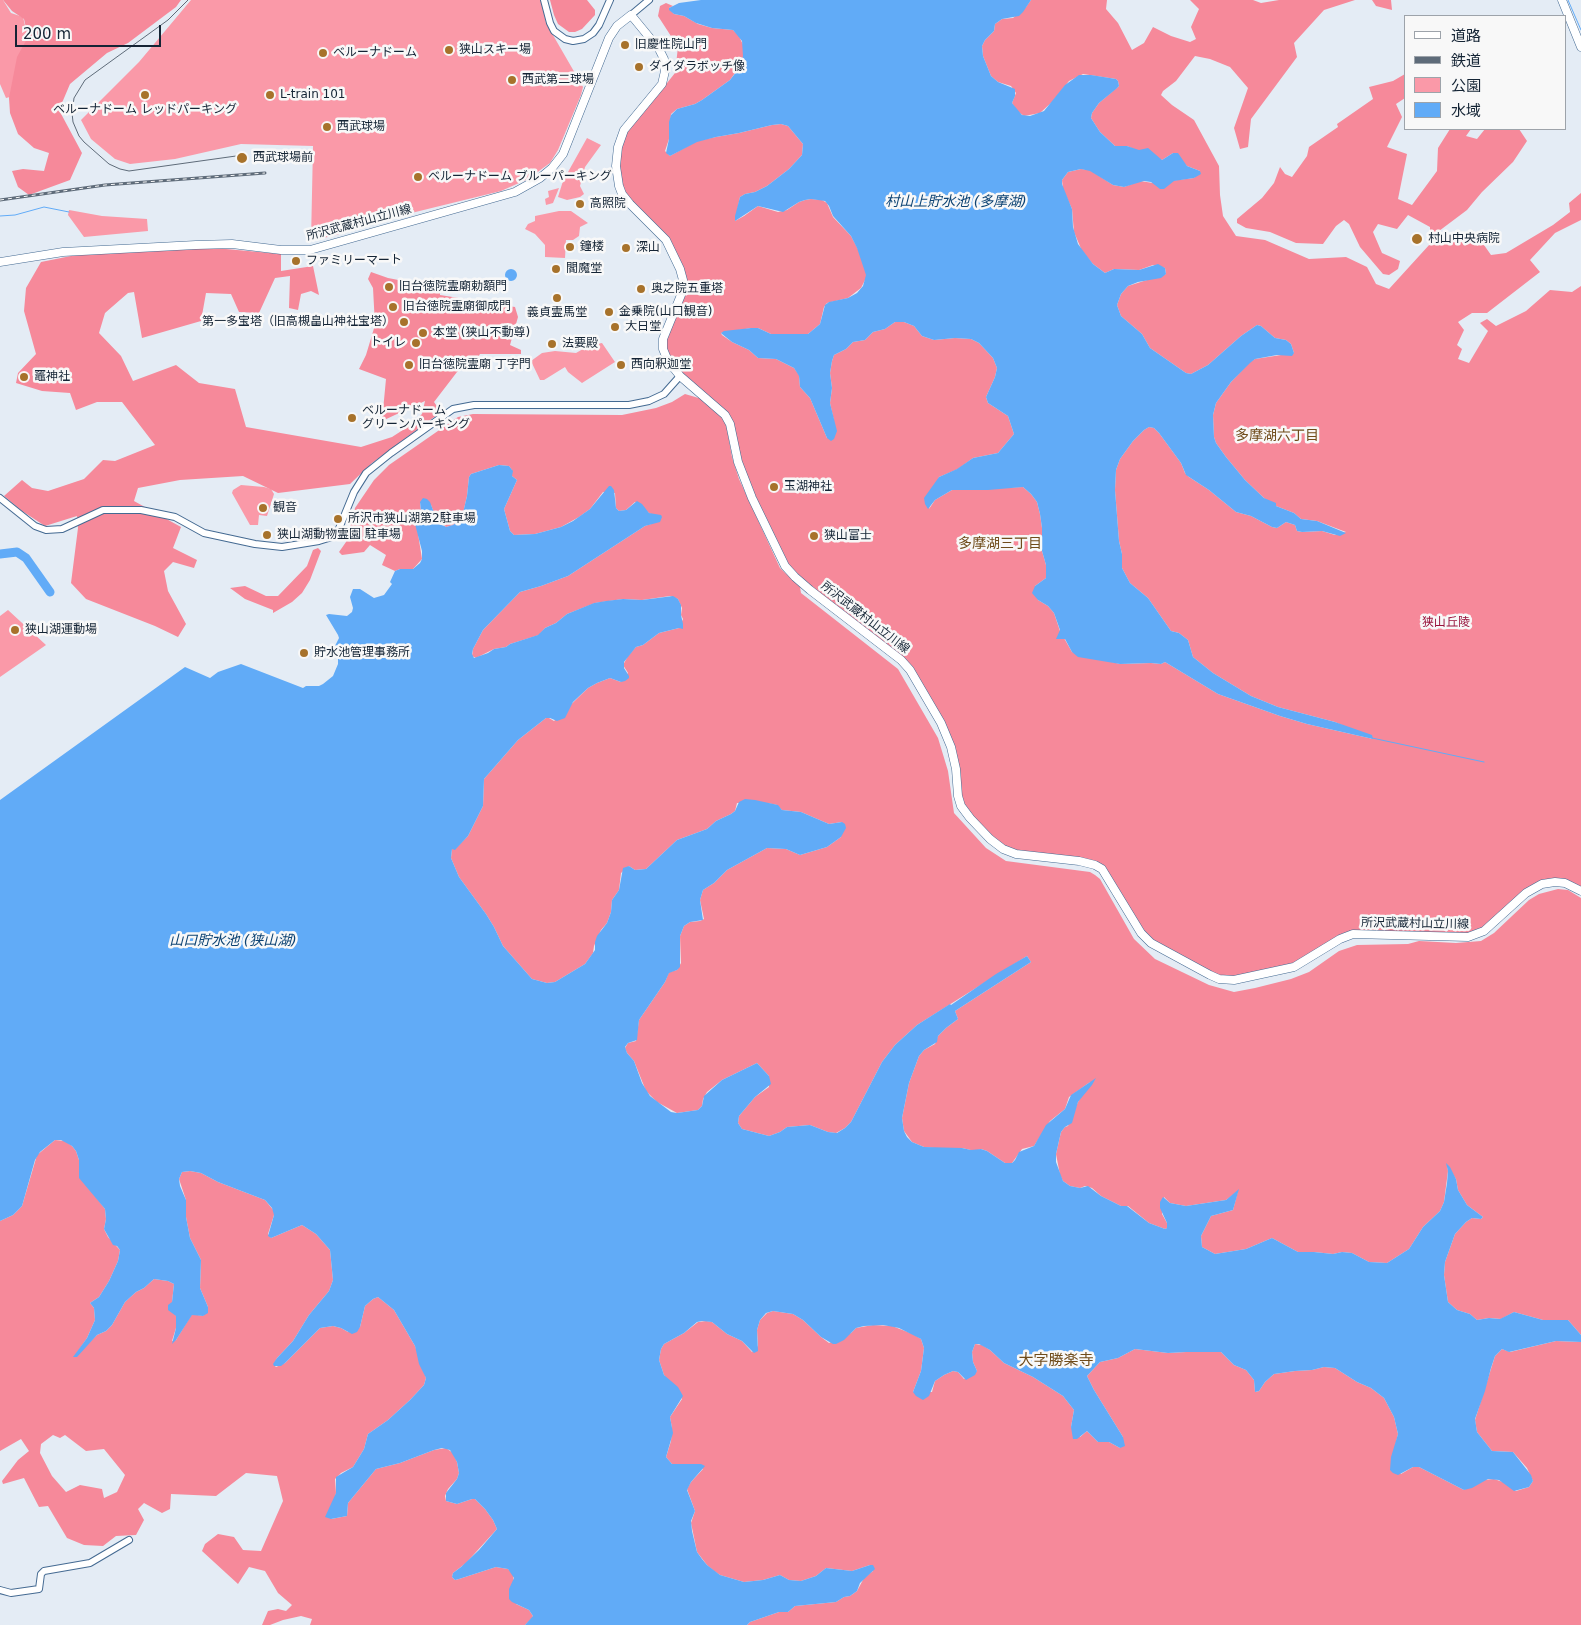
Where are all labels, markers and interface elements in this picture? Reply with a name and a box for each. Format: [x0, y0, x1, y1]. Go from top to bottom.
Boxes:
scale bar [18, 15, 164, 47]
legend [1404, 15, 1566, 130]
text: 200 m [23, 25, 71, 43]
text: 道路 [1451, 27, 1481, 45]
place label: 旧慶性院山門 [635, 38, 707, 52]
marker: 旧慶性院山門 [619, 39, 631, 51]
place label: 狭山スキー場 [459, 43, 531, 57]
marker: 狭山スキー場 [443, 44, 455, 56]
place label: ベルーナドーム [333, 46, 417, 60]
marker: ベルーナドーム [317, 47, 329, 59]
text: 鉄道 [1451, 52, 1481, 70]
place label: ダイダラボッチ像 [649, 60, 745, 74]
marker: ダイダラボッチ像 [633, 61, 645, 73]
place label: 西武第二球場 [522, 73, 594, 87]
marker: 西武第二球場 [506, 74, 518, 86]
text: 公園 [1451, 77, 1481, 95]
place label: L-train 101 [280, 88, 345, 102]
marker: ベルーナドーム レッドパーキング [139, 89, 151, 101]
marker: L-train 101 [264, 89, 276, 101]
text: 水域 [1451, 102, 1481, 120]
place label: ベルーナドーム レッドパーキング [53, 103, 237, 117]
place label: 西武球場 [337, 120, 385, 134]
marker: 西武球場 [321, 121, 333, 133]
marker: 西武球場前 [235, 151, 249, 165]
place label: 西武球場前 [253, 151, 313, 165]
place label: ベルーナドーム ブルーパーキング [428, 170, 612, 184]
marker: ベルーナドーム ブルーパーキング [412, 171, 424, 183]
water label: 村山上貯水池 (多摩湖) [885, 194, 1027, 210]
place label: 高照院 [590, 197, 626, 211]
marker: 高照院 [574, 198, 586, 210]
street label: 所沢武蔵村山立川線 [305, 202, 413, 244]
marker: 村山中央病院 [1410, 232, 1424, 246]
place label: 村山中央病院 [1428, 232, 1500, 246]
place label: 鐘楼 [580, 240, 604, 254]
marker: 鐘楼 [564, 241, 576, 253]
place label: 深山 [636, 241, 660, 255]
marker: 深山 [620, 242, 632, 254]
place label: ファミリーマート [306, 254, 402, 268]
marker: ファミリーマート [290, 255, 302, 267]
place label: 閻魔堂 [566, 262, 602, 276]
marker: 閻魔堂 [550, 263, 562, 275]
place label: 旧台徳院霊廟勅額門 [399, 280, 507, 294]
marker: 旧台徳院霊廟勅額門 [383, 281, 395, 293]
place label: 奥之院五重塔 [651, 282, 723, 296]
marker: 奥之院五重塔 [635, 283, 647, 295]
marker: 義貞霊馬堂 [551, 292, 563, 304]
place label: 旧台徳院霊廟御成門 [403, 300, 511, 314]
marker: 旧台徳院霊廟御成門 [387, 301, 399, 313]
place label: 金乗院(山口観音) [619, 305, 712, 319]
place label: 義貞霊馬堂 [527, 306, 587, 320]
marker: 金乗院(山口観音) [603, 306, 615, 318]
place label: 第一多宝塔（旧高槻畠山神社宝塔） [202, 315, 394, 329]
marker: 第一多宝塔（旧高槻畠山神社宝塔） [398, 316, 410, 328]
place label: 大日堂 [625, 320, 661, 334]
marker: 大日堂 [609, 321, 621, 333]
place label: 本堂 (狭山不動尊) [433, 326, 530, 340]
marker: 本堂 (狭山不動尊) [417, 327, 429, 339]
place label: トイレ [370, 336, 406, 350]
marker: トイレ [410, 337, 422, 349]
place label: 法要殿 [562, 337, 598, 351]
marker: 法要殿 [546, 338, 558, 350]
place label: 旧台徳院霊廟 丁字門 [419, 358, 531, 372]
place label: 西向釈迦堂 [631, 358, 691, 372]
marker: 旧台徳院霊廟 丁字門 [403, 359, 415, 371]
marker: 西向釈迦堂 [615, 359, 627, 371]
place label: 竈神社 [34, 370, 70, 384]
marker: 竈神社 [18, 371, 30, 383]
place label: ベルーナドーム グリーンパーキング [362, 404, 470, 432]
marker: ベルーナドーム グリーンパーキング [346, 412, 358, 424]
district label: 多摩湖六丁目 [1235, 428, 1319, 444]
place label: 玉湖神社 [784, 480, 832, 494]
marker: 玉湖神社 [768, 481, 780, 493]
place label: 観音 [273, 501, 297, 515]
marker: 観音 [257, 502, 269, 514]
place label: 所沢市狭山湖第2駐車場 [348, 512, 476, 526]
marker: 所沢市狭山湖第2駐車場 [332, 513, 344, 525]
place label: 狭山湖動物霊園 駐車場 [277, 528, 401, 542]
marker: 狭山湖動物霊園 駐車場 [261, 529, 273, 541]
place label: 狭山富士 [824, 529, 872, 543]
marker: 狭山富士 [808, 530, 820, 542]
district label: 多摩湖三丁目 [958, 536, 1042, 552]
street label: 所沢武蔵村山立川線 [818, 579, 912, 657]
park label: 狭山丘陵 [1422, 616, 1470, 630]
place label: 狭山湖運動場 [25, 623, 97, 637]
marker: 狭山湖運動場 [9, 624, 21, 636]
place label: 貯水池管理事務所 [314, 646, 410, 660]
marker: 貯水池管理事務所 [298, 647, 310, 659]
street label: 所沢武蔵村山立川線 [1361, 916, 1469, 932]
water label: 山口貯水池 (狭山湖) [169, 933, 297, 949]
district label: 大字勝楽寺 [1019, 1352, 1093, 1370]

